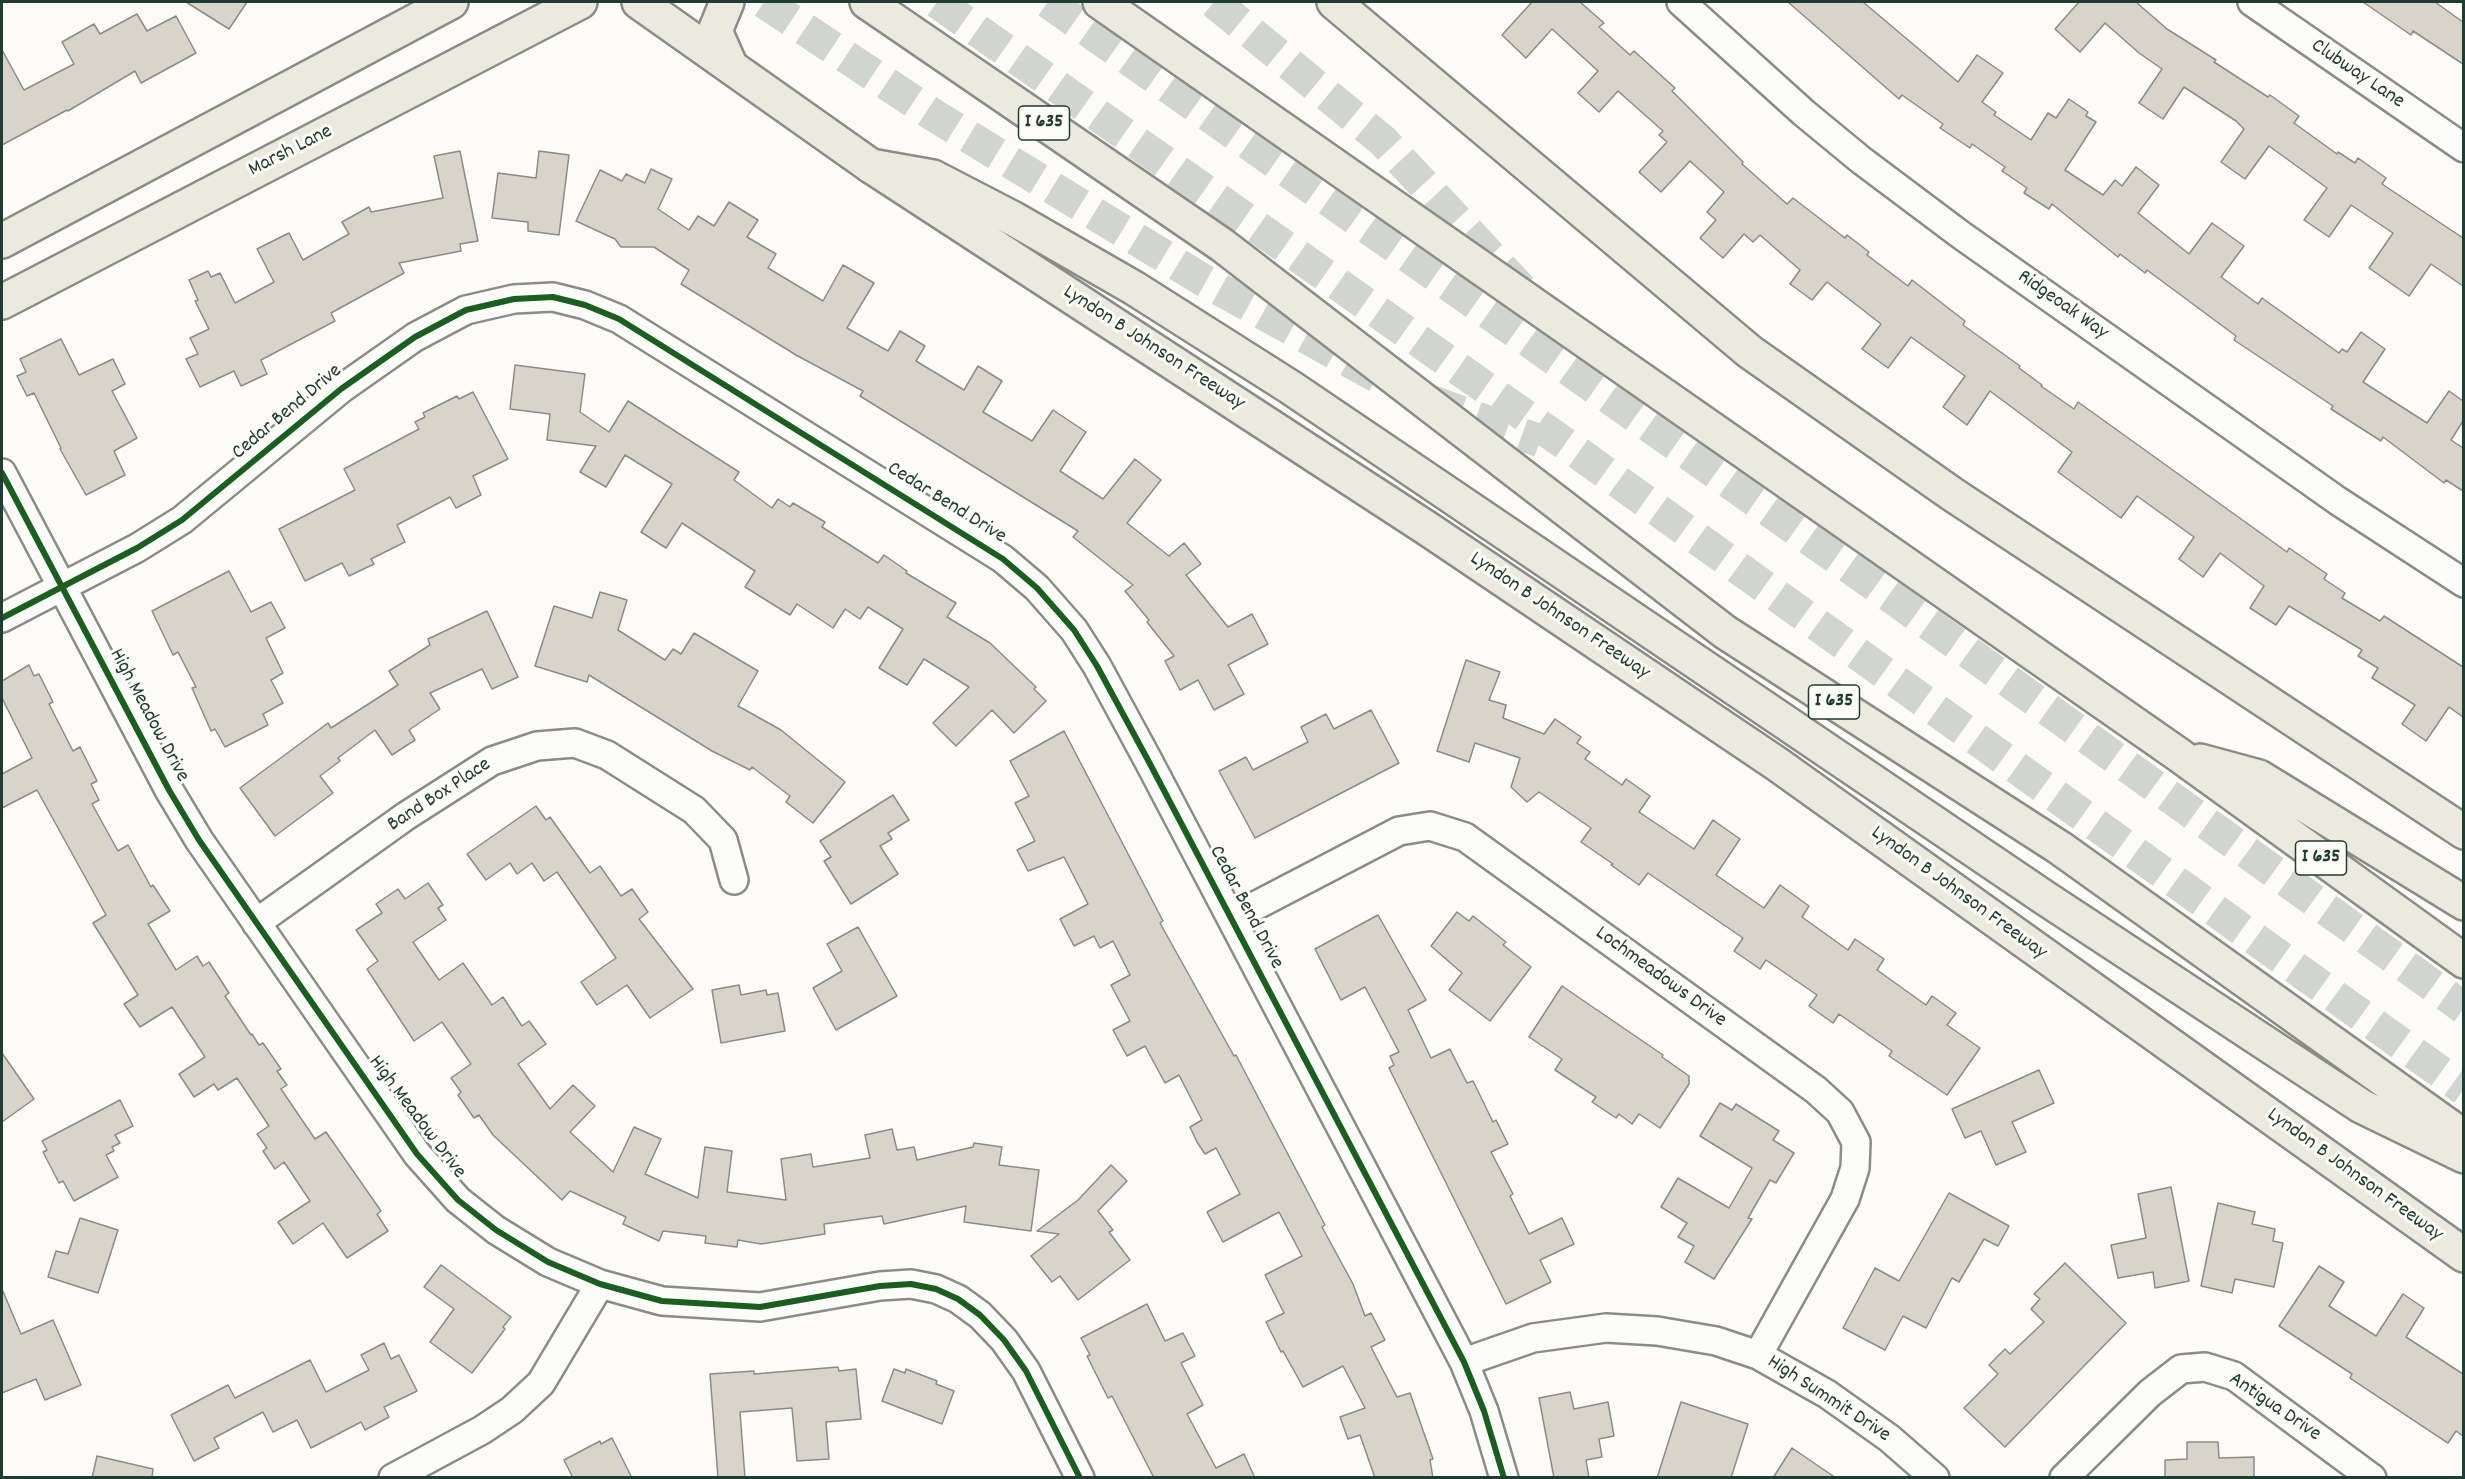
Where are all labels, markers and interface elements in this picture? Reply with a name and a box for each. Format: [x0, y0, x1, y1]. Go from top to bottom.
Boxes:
street label: Clubway Lane [2305, 34, 2409, 116]
road number: I 635 [1018, 106, 1070, 140]
street label: Marsh Lane [245, 120, 337, 184]
street label: Ridgeoak Way [2012, 265, 2112, 347]
street label: Lyndon B Johnson Freeway [1057, 281, 1249, 417]
street label: Cedar Bend Drive [228, 360, 348, 466]
street label: Cedar Bend Drive [882, 457, 1010, 551]
street label: Lyndon B Johnson Freeway [1464, 547, 1654, 687]
street label: High Meadow Drive [102, 645, 194, 787]
road number: I 635 [1808, 685, 1860, 719]
street label: Band Box Place [384, 753, 496, 839]
street label: Lyndon B Johnson Freeway [1865, 822, 2051, 966]
road number: I 635 [2296, 841, 2346, 875]
street label: Cedar Bend Drive [1202, 842, 1288, 974]
street label: Lochmeadows Drive [1589, 922, 1731, 1034]
street label: High Meadow Drive [362, 1051, 470, 1185]
street label: Lyndon B Johnson Freeway [2261, 1104, 2447, 1248]
street label: High Summit Drive [1761, 1351, 1895, 1449]
street label: Antigua Drive [2223, 1368, 2325, 1448]

